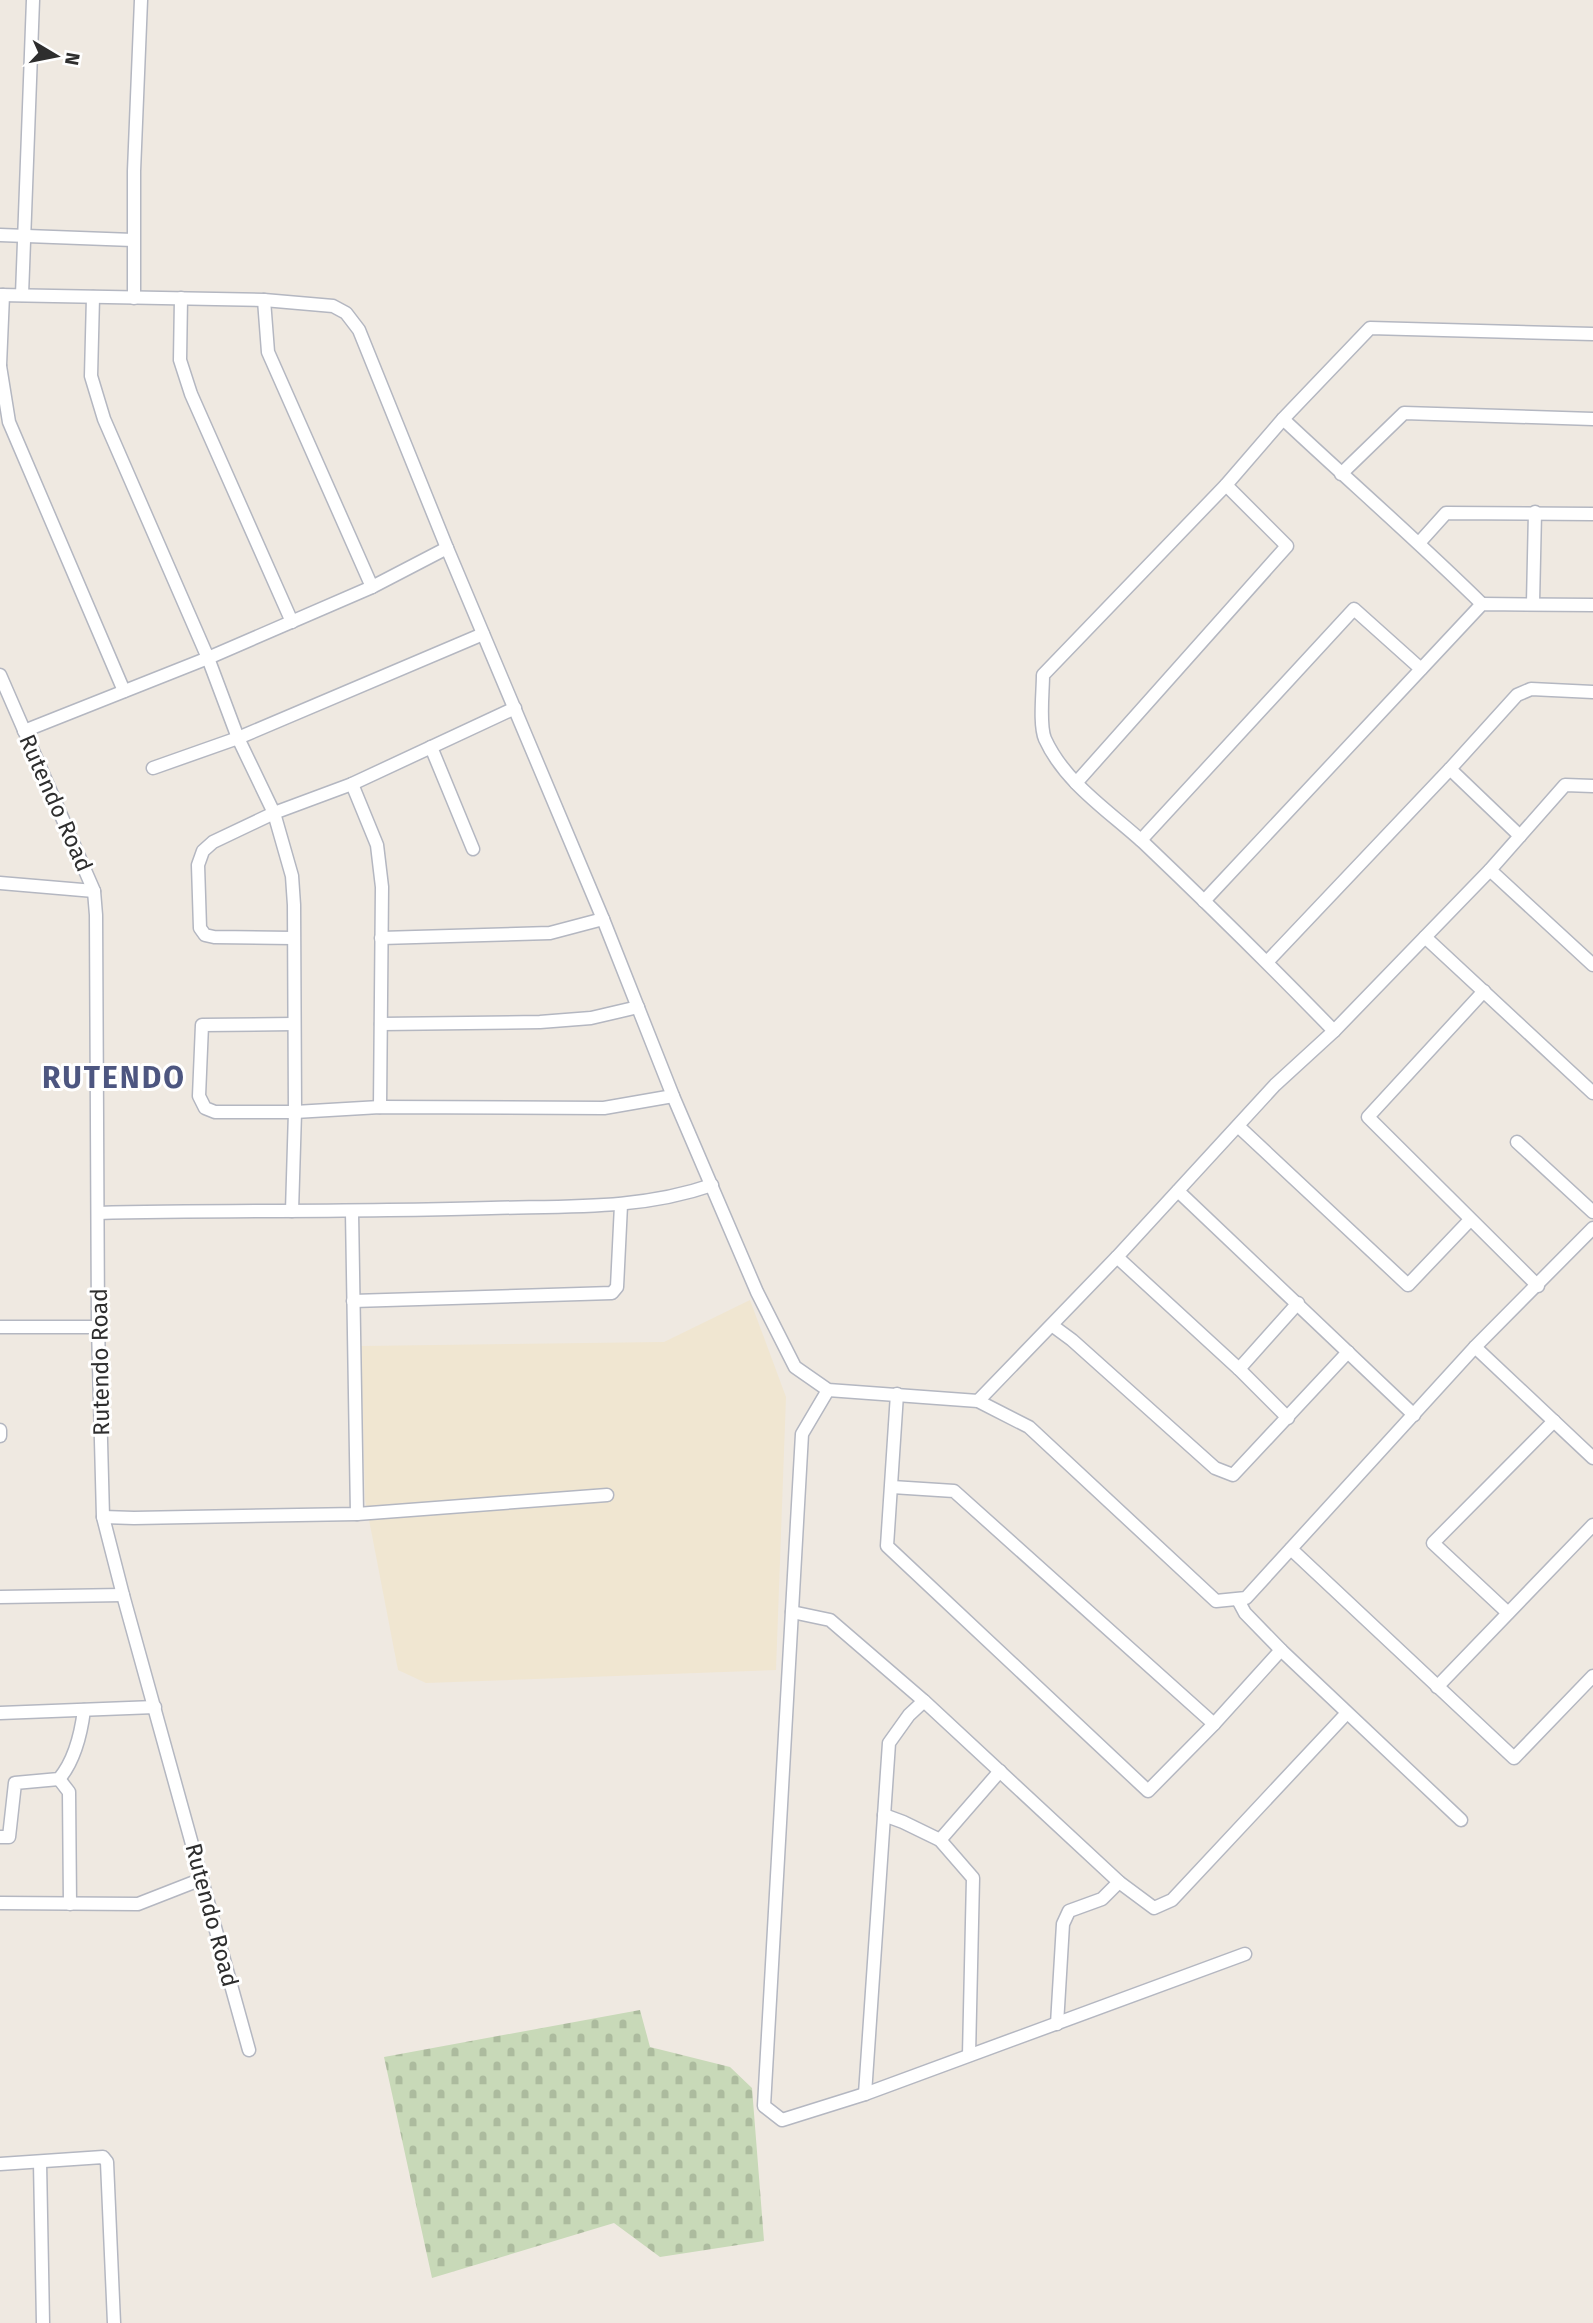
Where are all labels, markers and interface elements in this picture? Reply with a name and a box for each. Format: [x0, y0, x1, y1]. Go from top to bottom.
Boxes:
north arrow [21, 21, 91, 91]
text: N [60, 51, 85, 67]
street label: Rutendo Road [13, 730, 99, 876]
district label: RUTENDO [42, 1060, 186, 1096]
street label: Rutendo Road [85, 1288, 115, 1436]
street label: Rutendo Road [179, 1840, 245, 1990]

